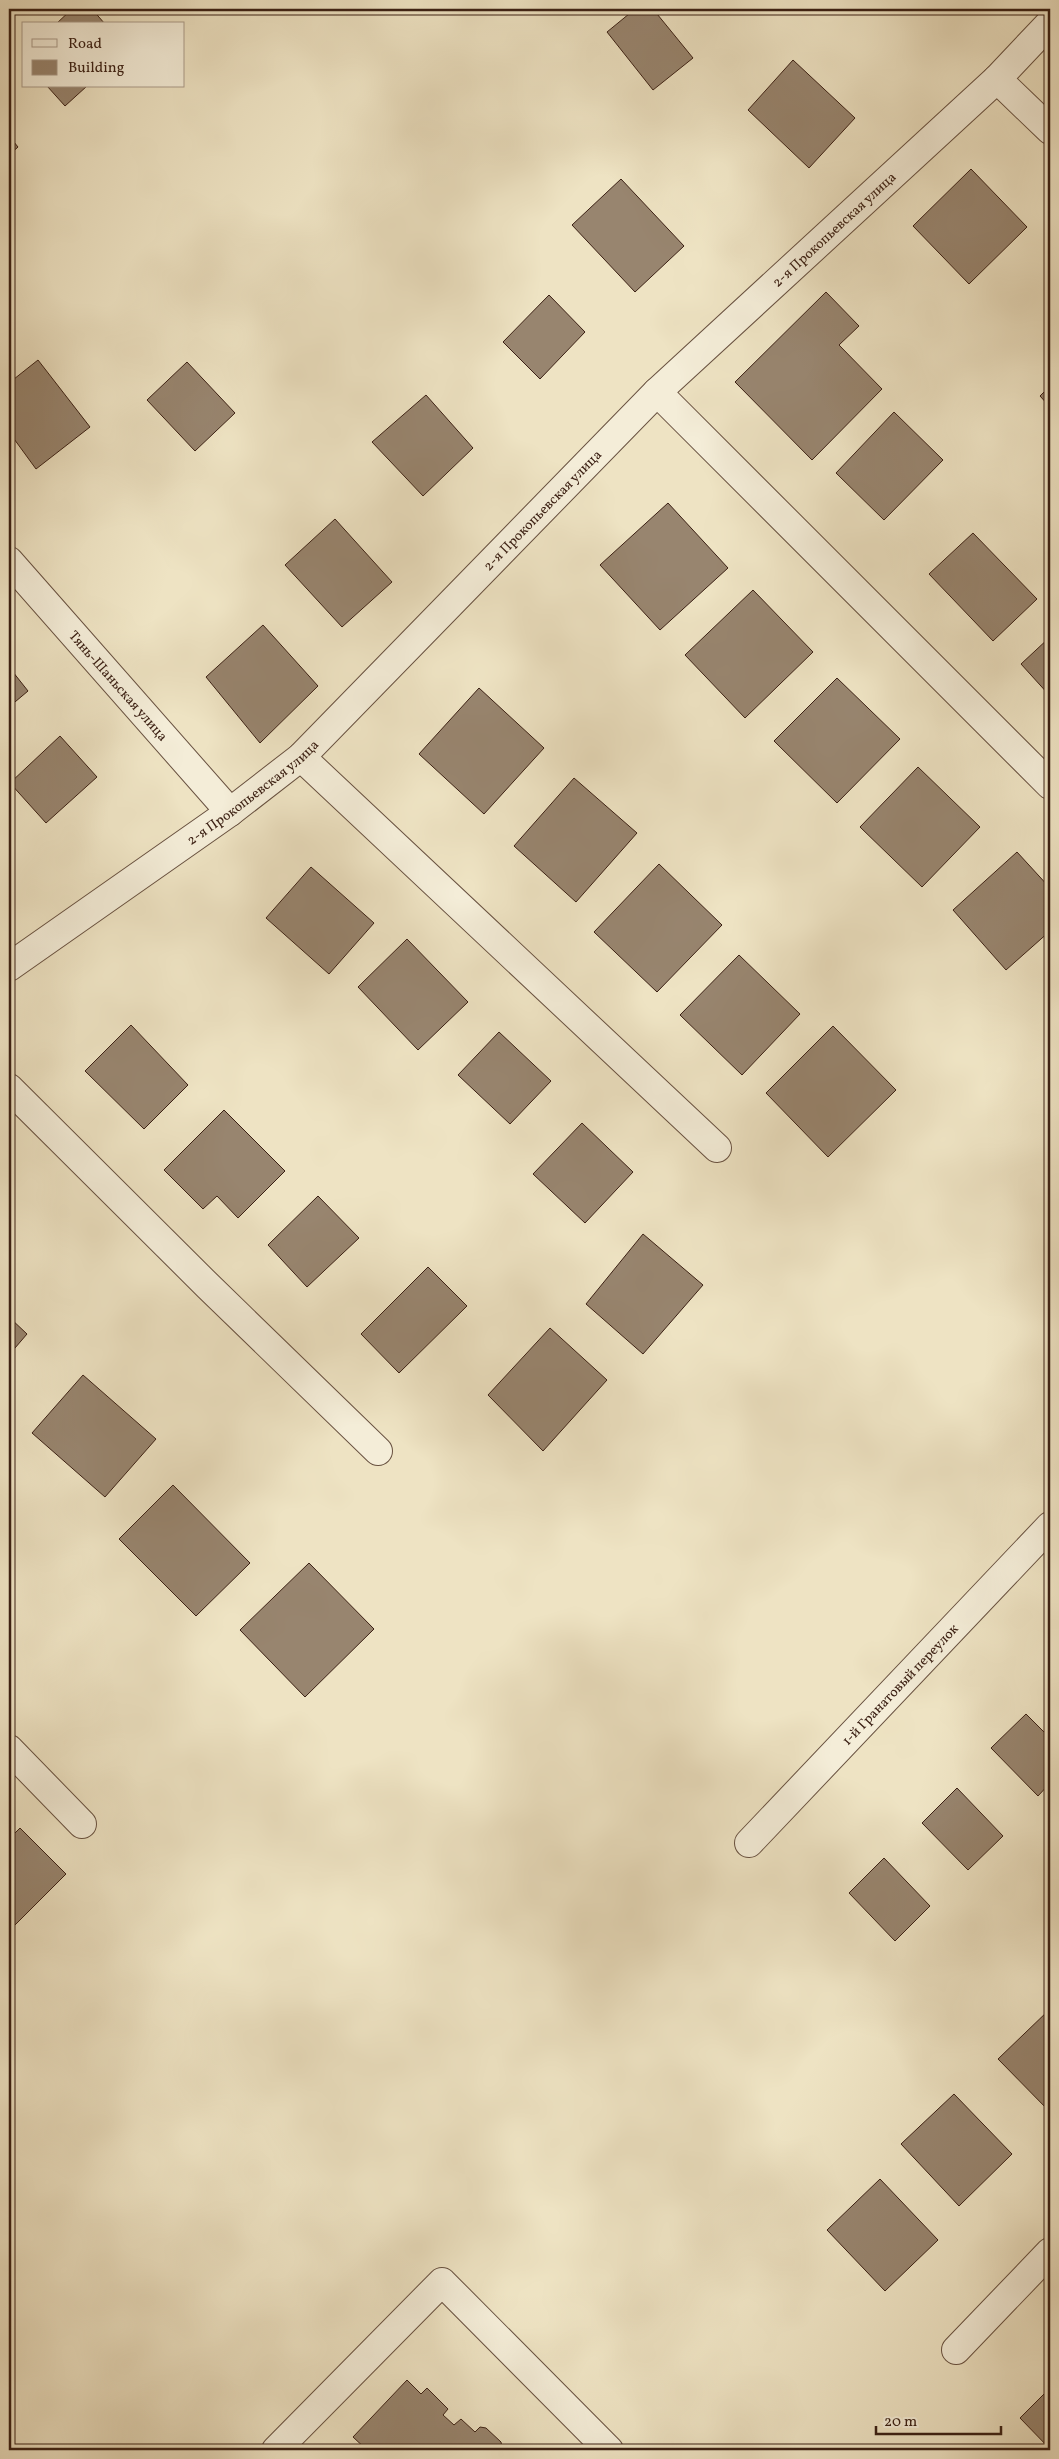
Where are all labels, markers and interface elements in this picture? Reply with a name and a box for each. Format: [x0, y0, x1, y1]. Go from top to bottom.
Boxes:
legend [22, 22, 185, 88]
text: Road [68, 34, 102, 55]
text: Building [68, 58, 125, 79]
street label: 2-я Прокопьевская улица [769, 168, 901, 292]
street label: 2-я Прокопьевская улица [480, 446, 607, 576]
street label: Тянь-Шаньская улица [64, 627, 171, 746]
street label: 2-я Прокопьевская улица [184, 736, 324, 850]
street label: 1-й Гранатовый переулок [838, 1620, 964, 1750]
scale bar [876, 2404, 1002, 2436]
text: 20 m [884, 2412, 917, 2433]

